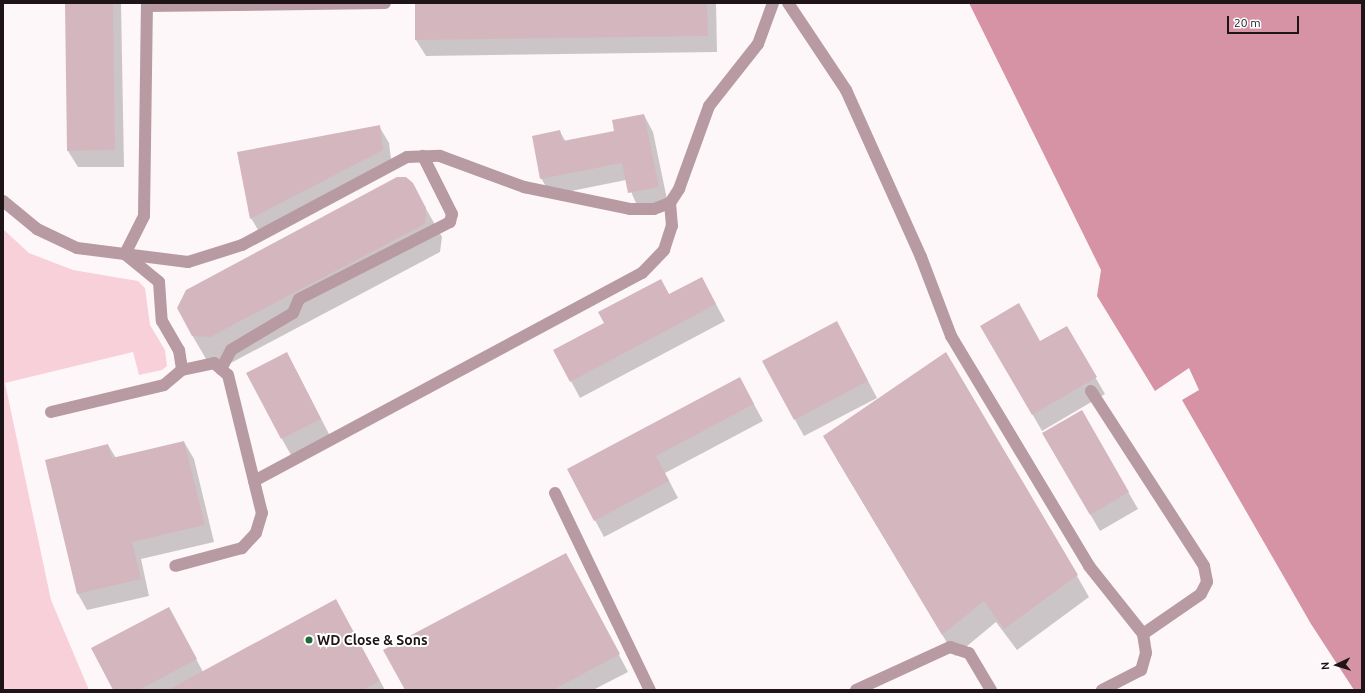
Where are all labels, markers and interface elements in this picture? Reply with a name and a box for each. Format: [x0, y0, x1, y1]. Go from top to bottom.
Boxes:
scale bar [1229, 8, 1301, 34]
text: 20 m [1234, 16, 1261, 29]
place label: WD Close & Sons [317, 632, 428, 648]
marker: WD Close & Sons [304, 635, 314, 645]
north arrow [1317, 645, 1357, 685]
text: N [1319, 661, 1331, 670]

